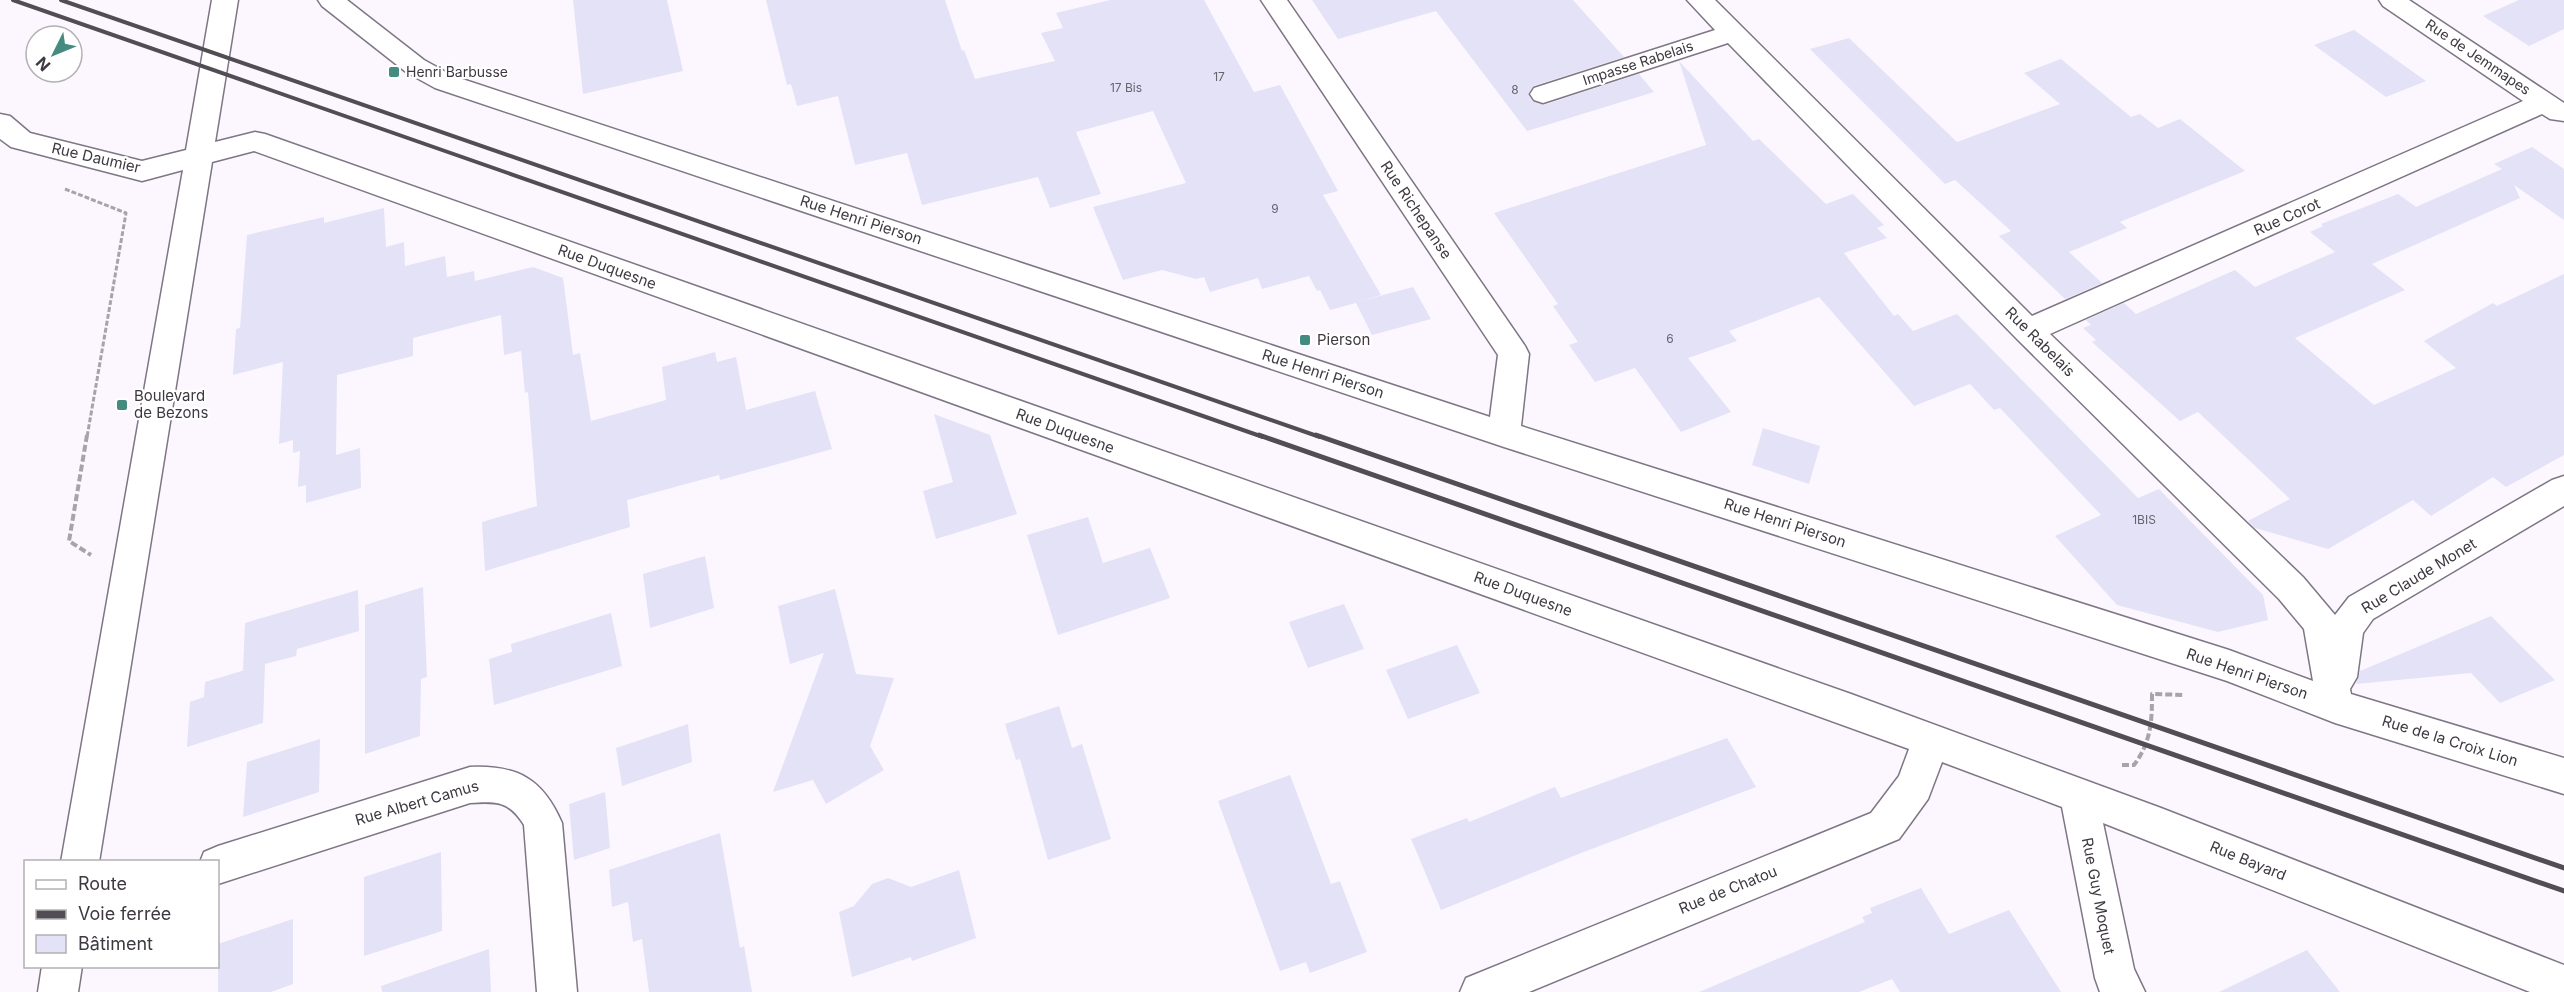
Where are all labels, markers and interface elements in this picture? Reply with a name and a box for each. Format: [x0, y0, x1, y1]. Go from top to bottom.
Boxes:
street label: Rue de Jemmapes [2423, 15, 2534, 98]
north arrow [24, 24, 84, 84]
street label: Impasse Rabelais [1581, 37, 1695, 88]
text: N [32, 53, 55, 76]
place label: Henri Barbusse [406, 63, 508, 80]
marker: Henri Barbusse [387, 65, 401, 79]
house number: 17 [1213, 69, 1225, 84]
house number: 17 Bis [1110, 80, 1142, 95]
house number: 8 [1511, 82, 1519, 97]
street label: Rue Daumier [50, 138, 143, 177]
street label: Rue Richepanse [1377, 157, 1456, 262]
street label: Rue Henri Pierson [798, 191, 925, 248]
street label: Rue Corot [2251, 193, 2323, 240]
house number: 9 [1271, 201, 1279, 216]
street label: Rue Duquesne [555, 240, 659, 293]
street label: Rue Rabelais [2001, 303, 2079, 381]
place label: Pierson [1317, 330, 1370, 349]
house number: 6 [1666, 331, 1674, 346]
marker: Pierson [1298, 333, 1312, 347]
street label: Rue Henri Pierson [1260, 345, 1387, 402]
place label: Boulevard de Bezons [134, 386, 208, 422]
marker: Boulevard de Bezons [115, 398, 129, 412]
street label: Rue Duquesne [1013, 404, 1117, 457]
street label: Rue Henri Pierson [1722, 494, 1849, 551]
house number: 1BIS [2132, 512, 2156, 527]
street label: Rue Claude Monet [2358, 534, 2480, 617]
street label: Rue Duquesne [1471, 567, 1575, 620]
street label: Rue Henri Pierson [2184, 644, 2310, 703]
street label: Rue de la Croix Lion [2380, 711, 2520, 770]
street label: Rue Albert Camus [353, 776, 481, 829]
street label: Rue Guy Moquet [2078, 836, 2119, 956]
street label: Rue Bayard [2207, 837, 2289, 884]
legend [24, 860, 219, 968]
street label: Rue de Chatou [1676, 861, 1780, 918]
text: Route [78, 873, 127, 894]
text: Voie ferrée [78, 903, 171, 924]
text: Bâtiment [78, 933, 153, 954]

